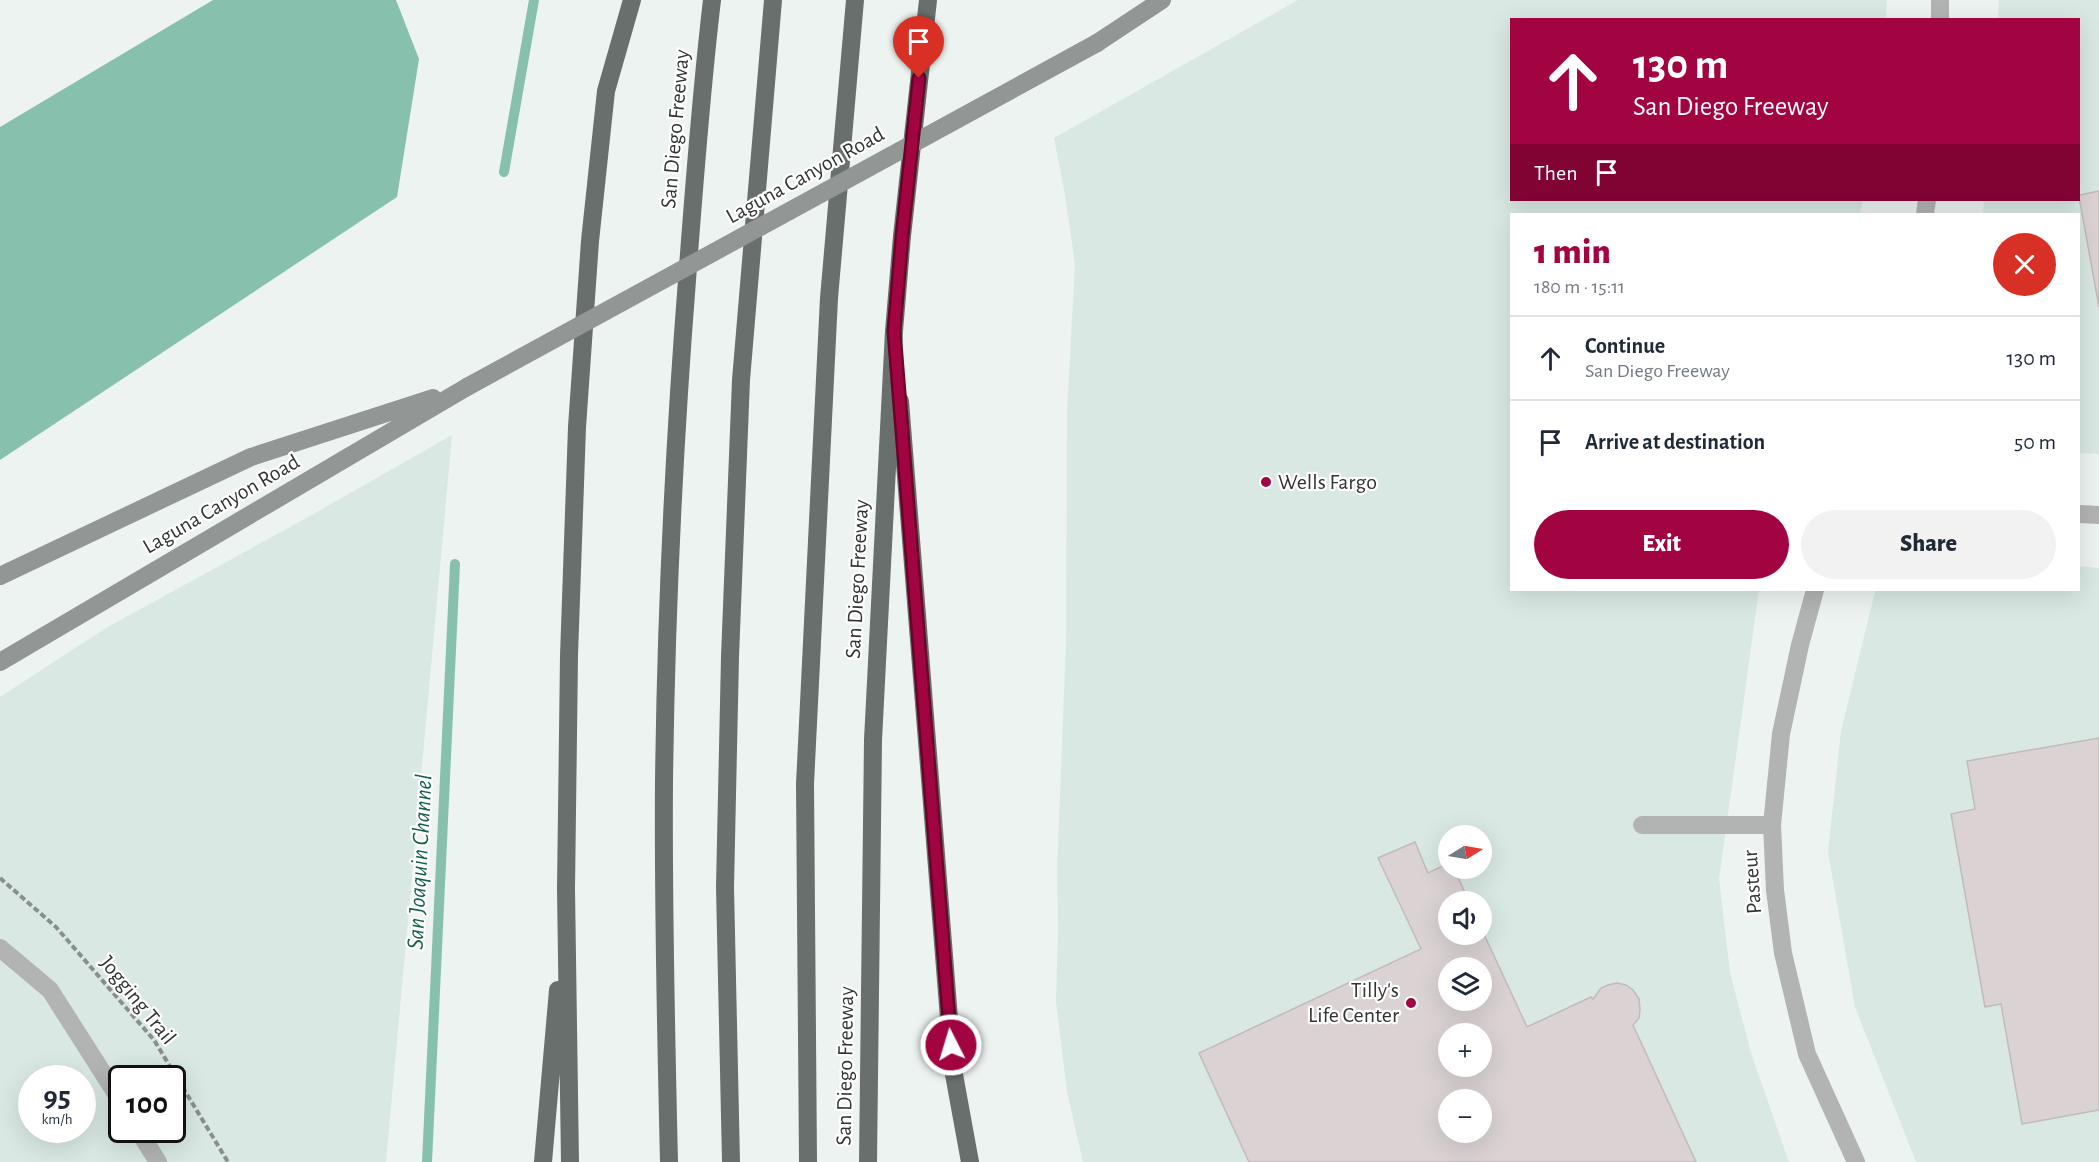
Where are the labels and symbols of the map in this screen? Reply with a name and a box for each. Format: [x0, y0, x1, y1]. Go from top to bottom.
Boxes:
pin [893, 16, 944, 78]
street label: San Diego Freeway [657, 48, 693, 209]
street label: Laguna Canyon Road [722, 122, 888, 228]
street label: Laguna Canyon Road [139, 450, 303, 558]
place label: Wells Fargo [1278, 471, 1377, 493]
marker: Wells Fargo [1259, 475, 1273, 489]
street label: San Diego Freeway [842, 498, 872, 659]
water label: San Joaquin Channel [403, 774, 437, 950]
north arrow [1438, 825, 1492, 879]
street label: Pasteur [1739, 849, 1765, 915]
street label: Jogging Trail [96, 952, 180, 1048]
place label: Tilly's Life Center [1308, 979, 1399, 1026]
street label: San Diego Freeway [833, 986, 857, 1146]
marker: Tilly's Life Center [1404, 996, 1418, 1010]
position arrow [919, 1013, 983, 1077]
speed limit sign: 100 [108, 1065, 186, 1143]

